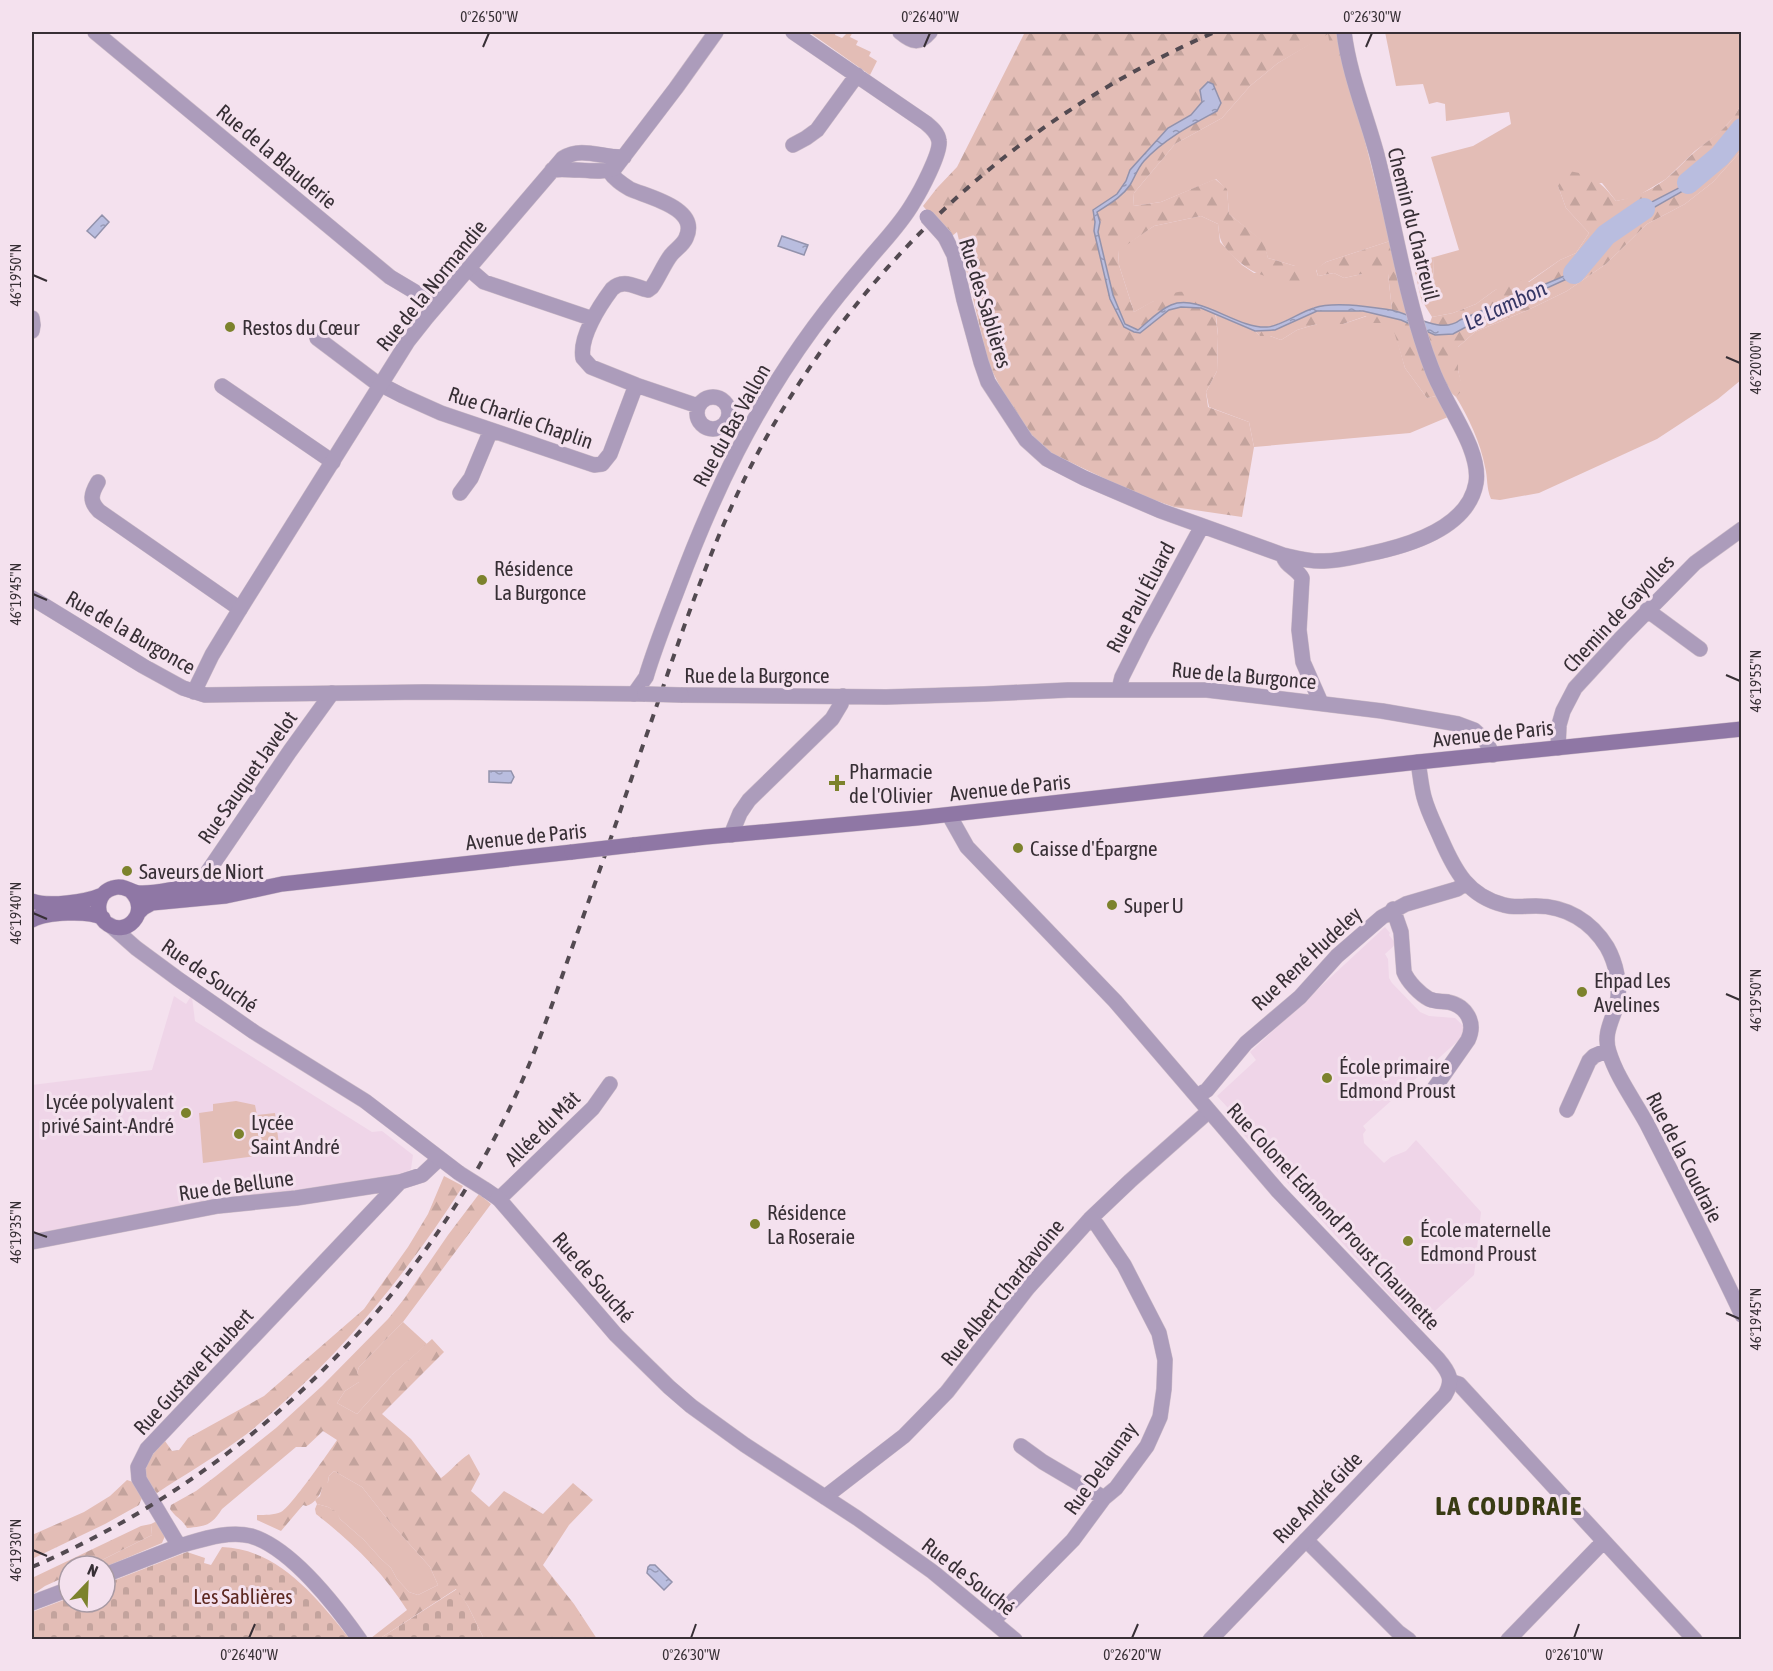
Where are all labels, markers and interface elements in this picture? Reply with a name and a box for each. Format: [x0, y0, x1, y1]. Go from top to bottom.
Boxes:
text: 0°26'50"W [460, 8, 518, 25]
text: 0°26'40"W [901, 8, 959, 25]
text: 0°26'30"W [1343, 8, 1401, 25]
street label: Rue de la Blauderie [212, 99, 342, 213]
street label: Chemin du Chatreuil [1383, 145, 1445, 303]
street label: Rue de la Normandie [371, 215, 491, 355]
street label: Rue des Sablières [955, 235, 1017, 371]
text: 46°19'50"N [7, 244, 24, 306]
water label: Le Lambon [1460, 275, 1550, 335]
place label: Restos du Cœur [242, 315, 360, 339]
marker: Restos du Cœur [223, 320, 237, 334]
text: 46°20'00"N [1747, 332, 1764, 394]
street label: Rue du Bas Vallon [687, 360, 775, 490]
street label: Rue Charlie Chaplin [446, 381, 596, 453]
street label: Rue Paul Éluard [1101, 538, 1179, 656]
street label: Chemin de Gayolles [1558, 549, 1678, 677]
place label: Résidence La Burgonce [494, 556, 586, 604]
text: 46°19'45"N [7, 563, 24, 625]
marker: Résidence La Burgonce [475, 573, 489, 587]
street label: Rue de la Burgonce [62, 585, 200, 679]
text: 46°19'55"N [1747, 650, 1764, 712]
street label: Rue de la Burgonce [1171, 657, 1317, 693]
street label: Rue de la Burgonce [684, 663, 830, 687]
street label: Rue Sauquet Javelot [192, 706, 302, 848]
street label: Avenue de Paris [1431, 715, 1555, 751]
place label: Pharmacie de l'Olivier [849, 759, 933, 807]
street label: Avenue de Paris [948, 769, 1072, 805]
marker: Pharmacie de l'Olivier [830, 776, 844, 790]
street label: Avenue de Paris [464, 818, 588, 854]
place label: Caisse d'Épargne [1030, 836, 1158, 860]
marker: Caisse d'Épargne [1011, 841, 1025, 855]
place label: Saveurs de Niort [139, 859, 264, 883]
marker: Saveurs de Niort [120, 864, 134, 878]
text: 46°19'40"N [7, 882, 24, 944]
place label: Super U [1124, 893, 1184, 917]
marker: Super U [1105, 898, 1119, 912]
street label: Rue René Hudeley [1246, 901, 1366, 1015]
street label: Rue de Souché [157, 933, 263, 1017]
place label: Ehpad Les Avelines [1594, 968, 1671, 1016]
text: 46°19'50"N [1747, 969, 1764, 1031]
marker: Ehpad Les Avelines [1575, 985, 1589, 999]
place label: École primaire Edmond Proust [1339, 1054, 1456, 1102]
marker: École primaire Edmond Proust [1320, 1071, 1334, 1085]
street label: Allée du Mât [500, 1086, 584, 1170]
street label: Rue de la Coudraie [1642, 1088, 1728, 1226]
place label: Lycée polyvalent privé Saint-André [41, 1089, 174, 1137]
street label: Rue Colonel Edmond Proust Chaumette [1223, 1098, 1445, 1334]
marker: Lycée polyvalent privé Saint-André [179, 1106, 193, 1120]
place label: Lycée Saint André [251, 1110, 340, 1158]
marker: Lycée Saint André [232, 1127, 246, 1141]
street label: Rue de Bellune [177, 1165, 295, 1205]
place label: Résidence La Roseraie [767, 1200, 855, 1248]
text: 46°19'35"N [7, 1201, 24, 1263]
street label: Rue Albert Chardavoine [936, 1214, 1068, 1370]
marker: Résidence La Roseraie [748, 1217, 762, 1231]
place label: École maternelle Edmond Proust [1420, 1217, 1551, 1265]
street label: Rue de Souché [548, 1227, 640, 1327]
marker: École maternelle Edmond Proust [1401, 1234, 1415, 1248]
text: 46°19'45"N [1747, 1288, 1764, 1350]
street label: Rue Gustave Flaubert [128, 1303, 258, 1439]
street label: Rue Delaunay [1058, 1417, 1142, 1519]
street label: Rue André Gide [1268, 1446, 1366, 1548]
district label: LA COUDRAIE [1435, 1490, 1583, 1521]
text: 46°19'30"N [7, 1519, 24, 1581]
street label: Rue de Souché [918, 1532, 1020, 1620]
north arrow [57, 1554, 117, 1614]
text: N [85, 1560, 101, 1580]
park label: Les Sablières [193, 1584, 293, 1608]
text: 0°26'40"W [220, 1646, 278, 1663]
text: 0°26'30"W [662, 1646, 720, 1663]
text: 0°26'20"W [1103, 1646, 1161, 1663]
text: 0°26'10"W [1545, 1646, 1603, 1663]

